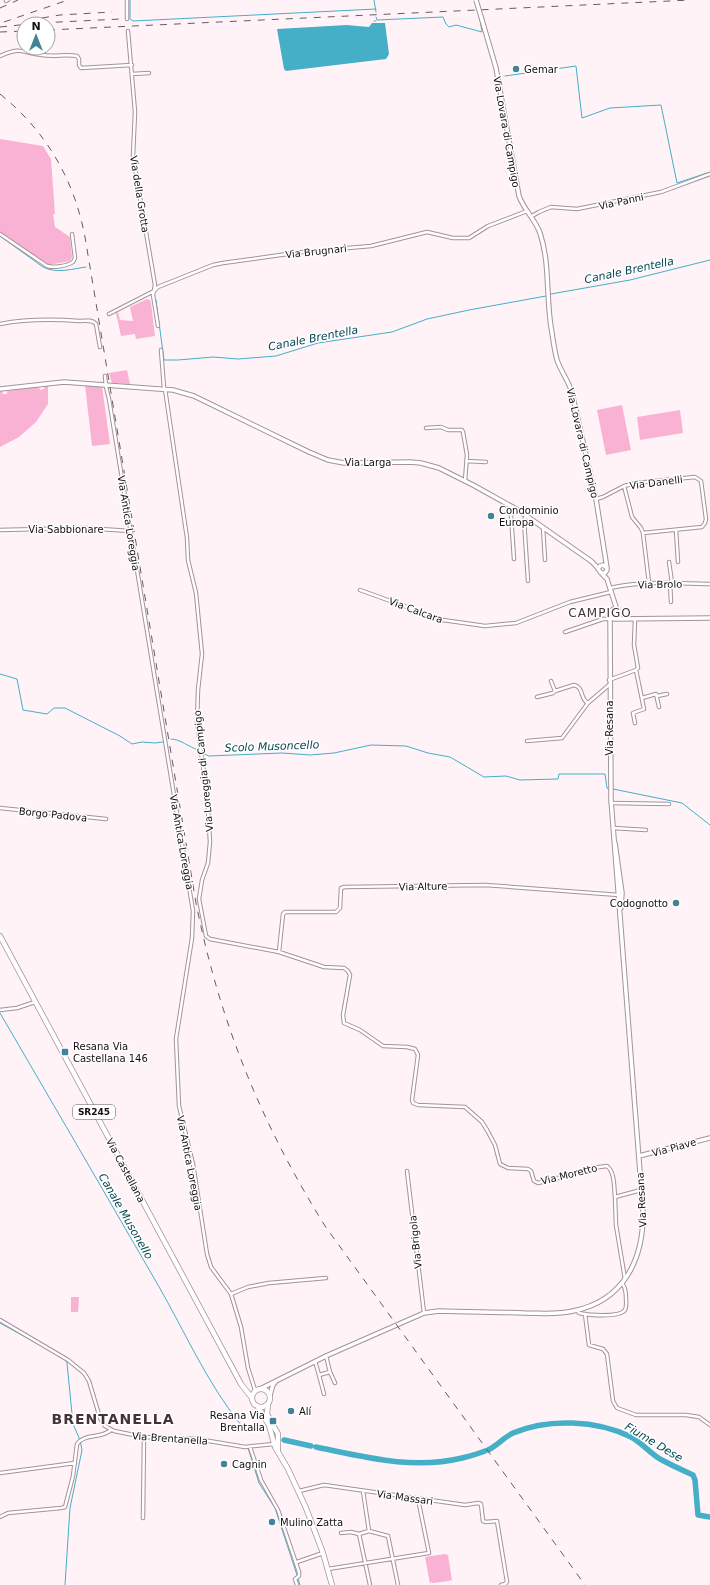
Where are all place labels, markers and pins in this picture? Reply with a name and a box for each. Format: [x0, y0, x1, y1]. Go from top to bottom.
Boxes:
marker: Gemar [511, 64, 521, 74]
place label: Gemar [524, 64, 559, 75]
place label: Condominio Europa [499, 505, 559, 528]
marker: Condominio Europa [486, 511, 496, 521]
place label: Codognotto [610, 898, 668, 909]
marker: Codognotto [671, 898, 681, 908]
place label: Resana Via Castellana 146 [73, 1041, 148, 1064]
marker: Resana Via Castellana 146 [60, 1047, 70, 1057]
marker: Alí [286, 1406, 296, 1416]
place label: Alí [299, 1406, 313, 1417]
place label: Resana Via Brentalla [210, 1410, 265, 1433]
marker: Resana Via Brentalla [268, 1416, 278, 1426]
marker: Cagnin [219, 1459, 229, 1469]
place label: Cagnin [232, 1459, 267, 1470]
marker: Mulino Zatta [267, 1517, 277, 1527]
place label: Mulino Zatta [280, 1517, 343, 1528]

